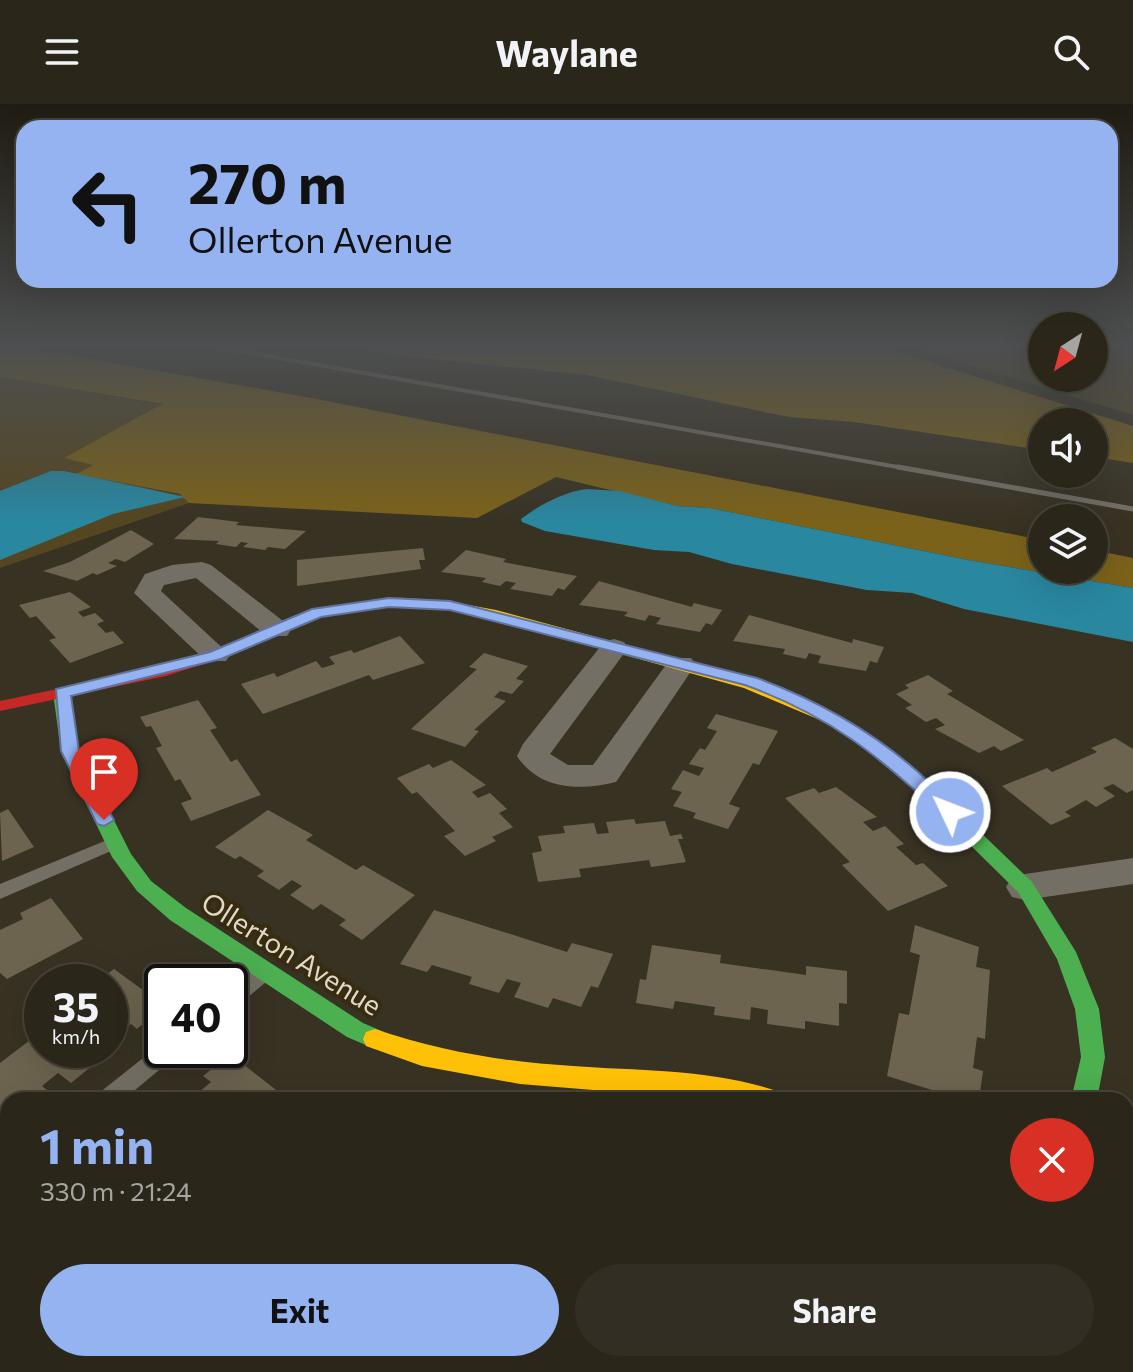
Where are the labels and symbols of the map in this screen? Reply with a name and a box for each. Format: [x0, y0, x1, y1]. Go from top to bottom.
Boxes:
north arrow [1028, 312, 1108, 392]
pin [70, 738, 138, 820]
position arrow [908, 770, 992, 854]
street label: Ollerton Avenue [196, 884, 388, 1022]
speed limit sign: 40 [144, 964, 248, 1068]

